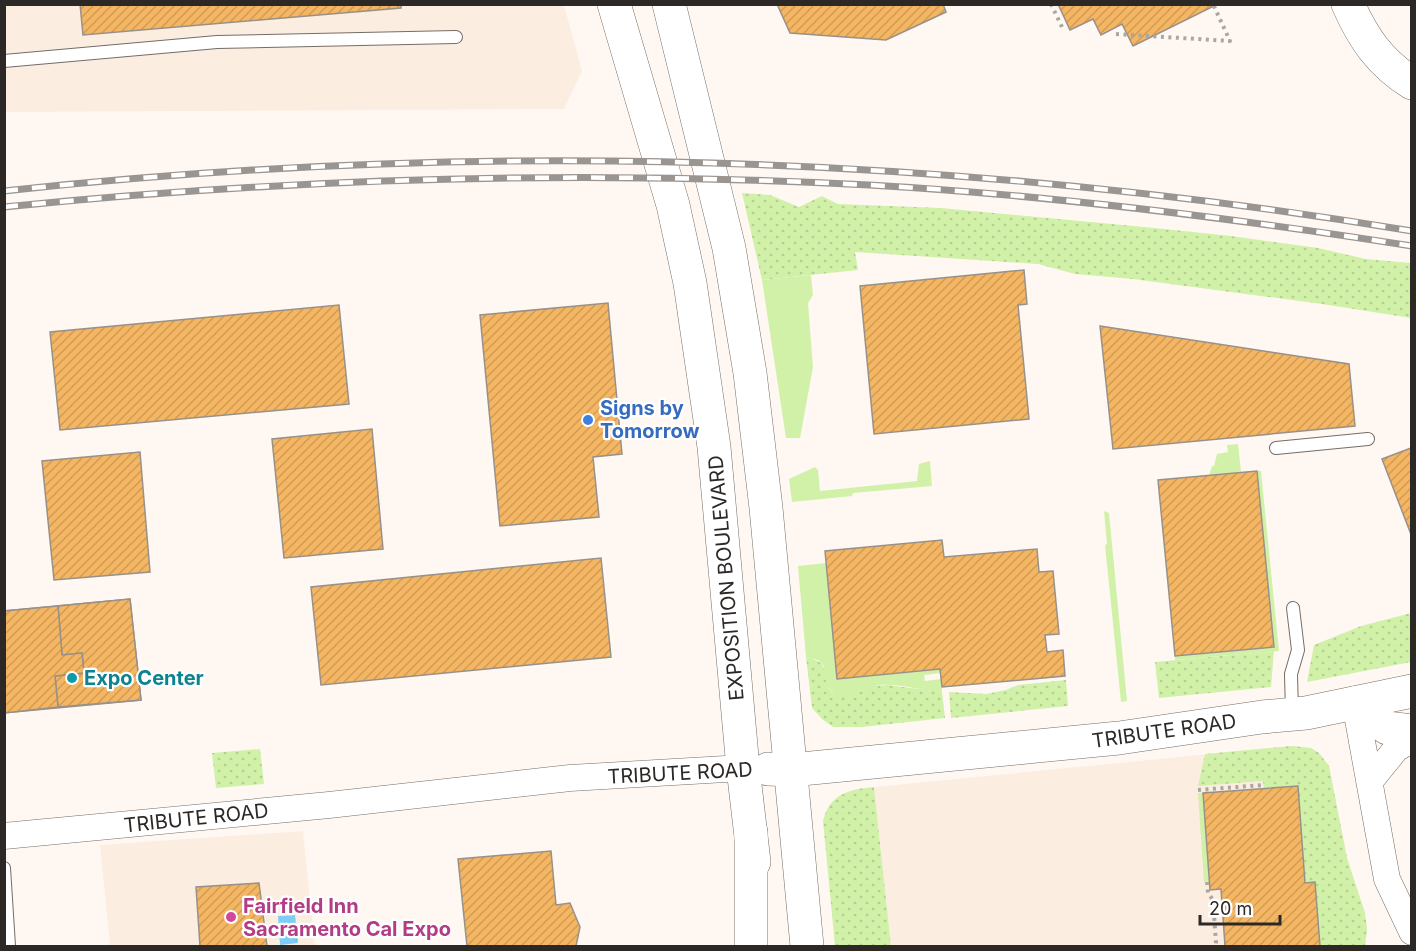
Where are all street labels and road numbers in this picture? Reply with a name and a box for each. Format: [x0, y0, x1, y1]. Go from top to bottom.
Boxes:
street label: EXPOSITION BOULEVARD [703, 454, 749, 702]
street label: TRIBUTE ROAD [1090, 709, 1238, 753]
street label: TRIBUTE ROAD [607, 757, 753, 789]
street label: TRIBUTE ROAD [122, 798, 270, 838]

